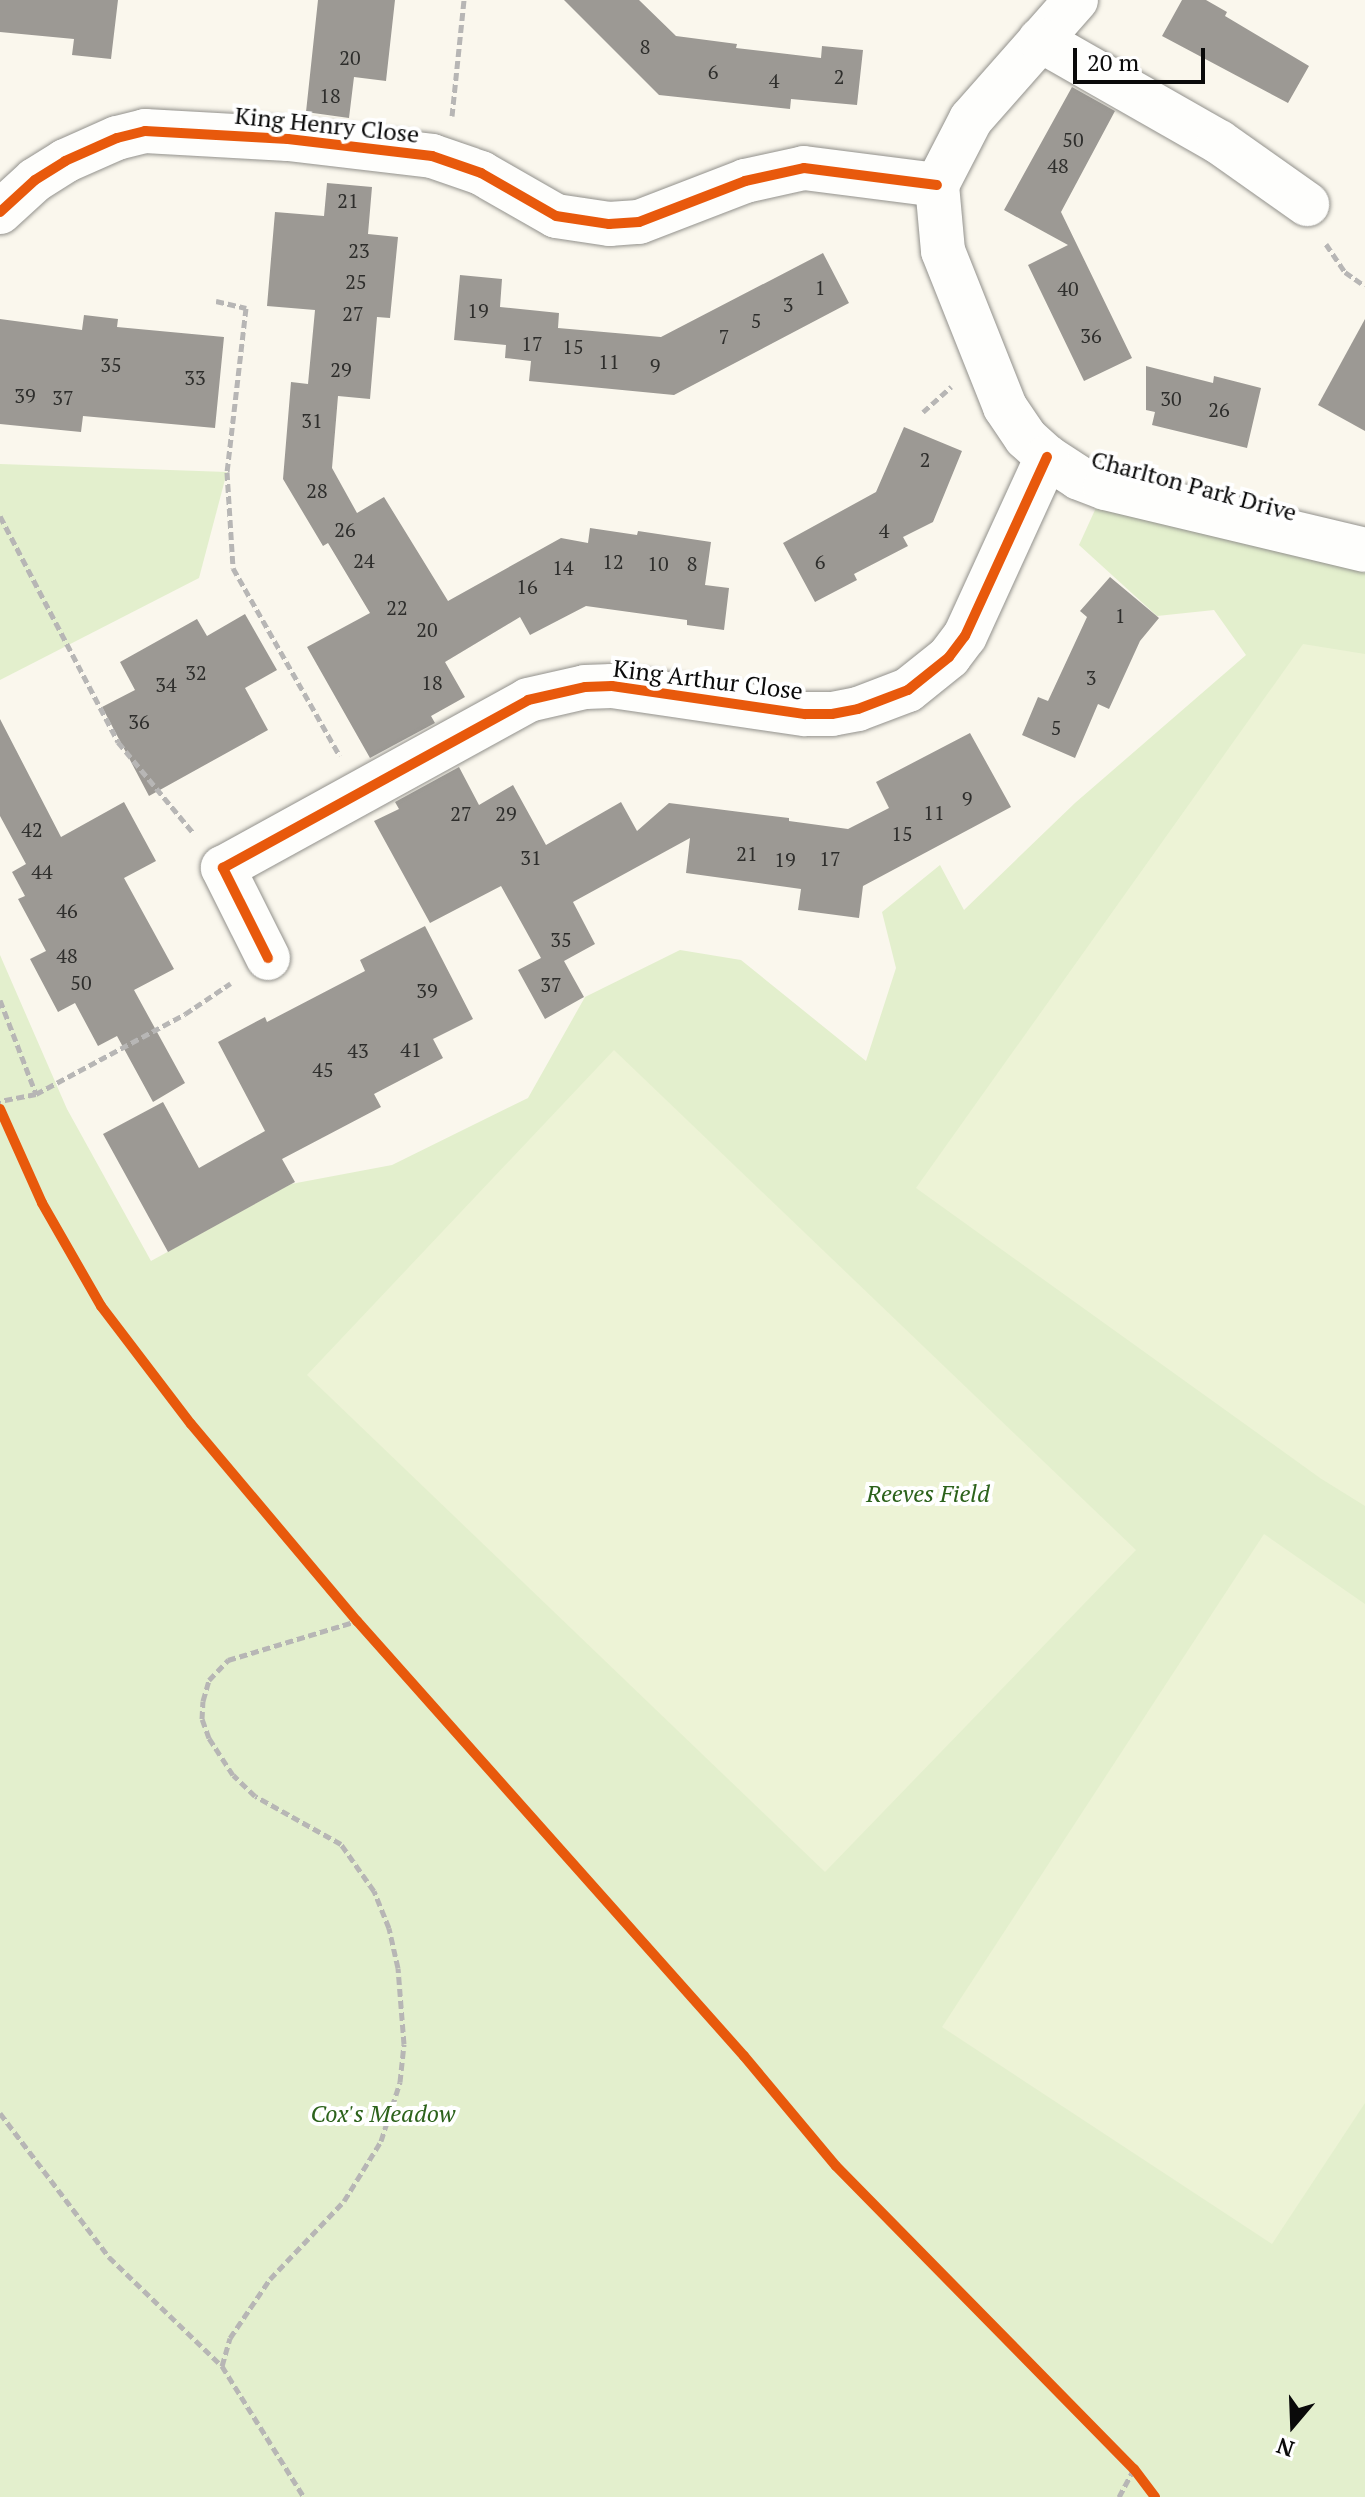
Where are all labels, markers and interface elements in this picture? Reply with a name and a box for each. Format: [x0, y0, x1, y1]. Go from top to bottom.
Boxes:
scale bar [1077, 32, 1209, 82]
house number: 8 [640, 34, 650, 58]
house number: 20 [339, 45, 361, 69]
text: 20 m [1087, 46, 1139, 78]
house number: 6 [708, 59, 718, 83]
house number: 2 [834, 64, 844, 88]
house number: 4 [769, 68, 779, 92]
house number: 18 [319, 83, 341, 107]
street label: King Henry Close [233, 101, 421, 149]
house number: 50 [1062, 127, 1084, 151]
house number: 48 [1047, 153, 1069, 177]
house number: 21 [337, 188, 359, 212]
house number: 23 [348, 238, 370, 262]
house number: 25 [345, 269, 367, 293]
house number: 1 [815, 275, 825, 299]
house number: 40 [1057, 276, 1079, 300]
house number: 3 [783, 292, 793, 316]
house number: 19 [467, 298, 489, 322]
house number: 27 [342, 301, 364, 325]
house number: 5 [751, 308, 761, 332]
house number: 36 [1080, 323, 1102, 347]
house number: 7 [719, 324, 729, 348]
house number: 17 [521, 331, 543, 355]
house number: 15 [562, 334, 584, 358]
house number: 11 [598, 349, 620, 373]
house number: 35 [100, 352, 122, 376]
house number: 9 [650, 353, 660, 377]
house number: 29 [330, 357, 352, 381]
house number: 33 [184, 365, 206, 389]
house number: 39 [14, 383, 36, 407]
house number: 37 [52, 385, 74, 409]
house number: 30 [1160, 386, 1182, 410]
house number: 26 [1208, 397, 1230, 421]
house number: 31 [301, 408, 323, 432]
street label: Charlton Park Drive [1088, 445, 1300, 527]
house number: 2 [920, 447, 930, 471]
house number: 28 [306, 478, 328, 502]
house number: 26 [334, 517, 356, 541]
house number: 4 [879, 518, 889, 542]
house number: 24 [353, 548, 375, 572]
house number: 12 [602, 549, 624, 573]
house number: 6 [815, 549, 825, 573]
house number: 10 [647, 551, 669, 575]
house number: 8 [687, 551, 697, 575]
house number: 14 [552, 555, 574, 579]
house number: 16 [516, 574, 538, 598]
house number: 22 [386, 595, 408, 619]
house number: 1 [1115, 603, 1125, 627]
house number: 20 [416, 617, 438, 641]
street label: King Arthur Close [611, 654, 805, 706]
house number: 32 [185, 660, 207, 684]
house number: 3 [1086, 665, 1096, 689]
house number: 18 [421, 670, 443, 694]
house number: 34 [155, 672, 177, 696]
house number: 36 [128, 709, 150, 733]
house number: 5 [1051, 715, 1061, 739]
house number: 9 [962, 786, 972, 810]
house number: 11 [923, 800, 945, 824]
house number: 27 [450, 801, 472, 825]
house number: 29 [495, 801, 517, 825]
house number: 42 [21, 817, 43, 841]
house number: 15 [891, 821, 913, 845]
house number: 21 [736, 841, 758, 865]
house number: 31 [520, 845, 542, 869]
house number: 17 [819, 846, 841, 870]
house number: 19 [774, 847, 796, 871]
house number: 44 [31, 859, 53, 883]
house number: 46 [56, 898, 78, 922]
house number: 35 [550, 927, 572, 951]
house number: 48 [56, 943, 78, 967]
house number: 50 [70, 970, 92, 994]
house number: 37 [540, 972, 562, 996]
house number: 39 [416, 978, 438, 1002]
house number: 41 [400, 1037, 422, 1061]
house number: 43 [347, 1038, 369, 1062]
house number: 45 [312, 1057, 334, 1081]
park label: Reeves Field [866, 1480, 990, 1508]
park label: Cox's Meadow [311, 2100, 455, 2128]
north arrow [1253, 2385, 1333, 2465]
text: N [1272, 2432, 1298, 2465]

